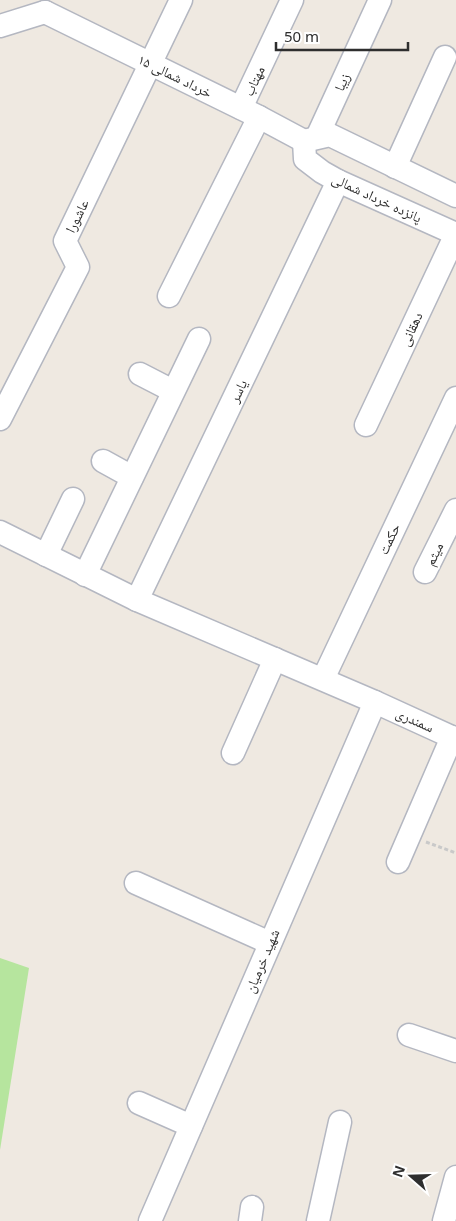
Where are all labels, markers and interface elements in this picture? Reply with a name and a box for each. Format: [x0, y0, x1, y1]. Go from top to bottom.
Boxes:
scale bar [276, 20, 408, 52]
text: 50 m [284, 26, 319, 46]
street label: ۱۵ خرداد شمالی [135, 49, 216, 102]
street label: مهتاب [238, 63, 269, 99]
street label: زیبا [329, 70, 354, 94]
street label: پانزده خرداد شمالی [329, 168, 425, 227]
street label: عاشورا [60, 196, 93, 236]
street label: دهقانی [394, 309, 427, 349]
street label: یاسر [223, 376, 251, 406]
street label: حکمت [373, 520, 404, 558]
street label: میثم [420, 539, 448, 569]
street label: سمندری [393, 703, 437, 736]
street label: شهید خرمیان [240, 926, 283, 996]
north arrow [386, 1151, 436, 1201]
text: N [387, 1163, 409, 1180]

